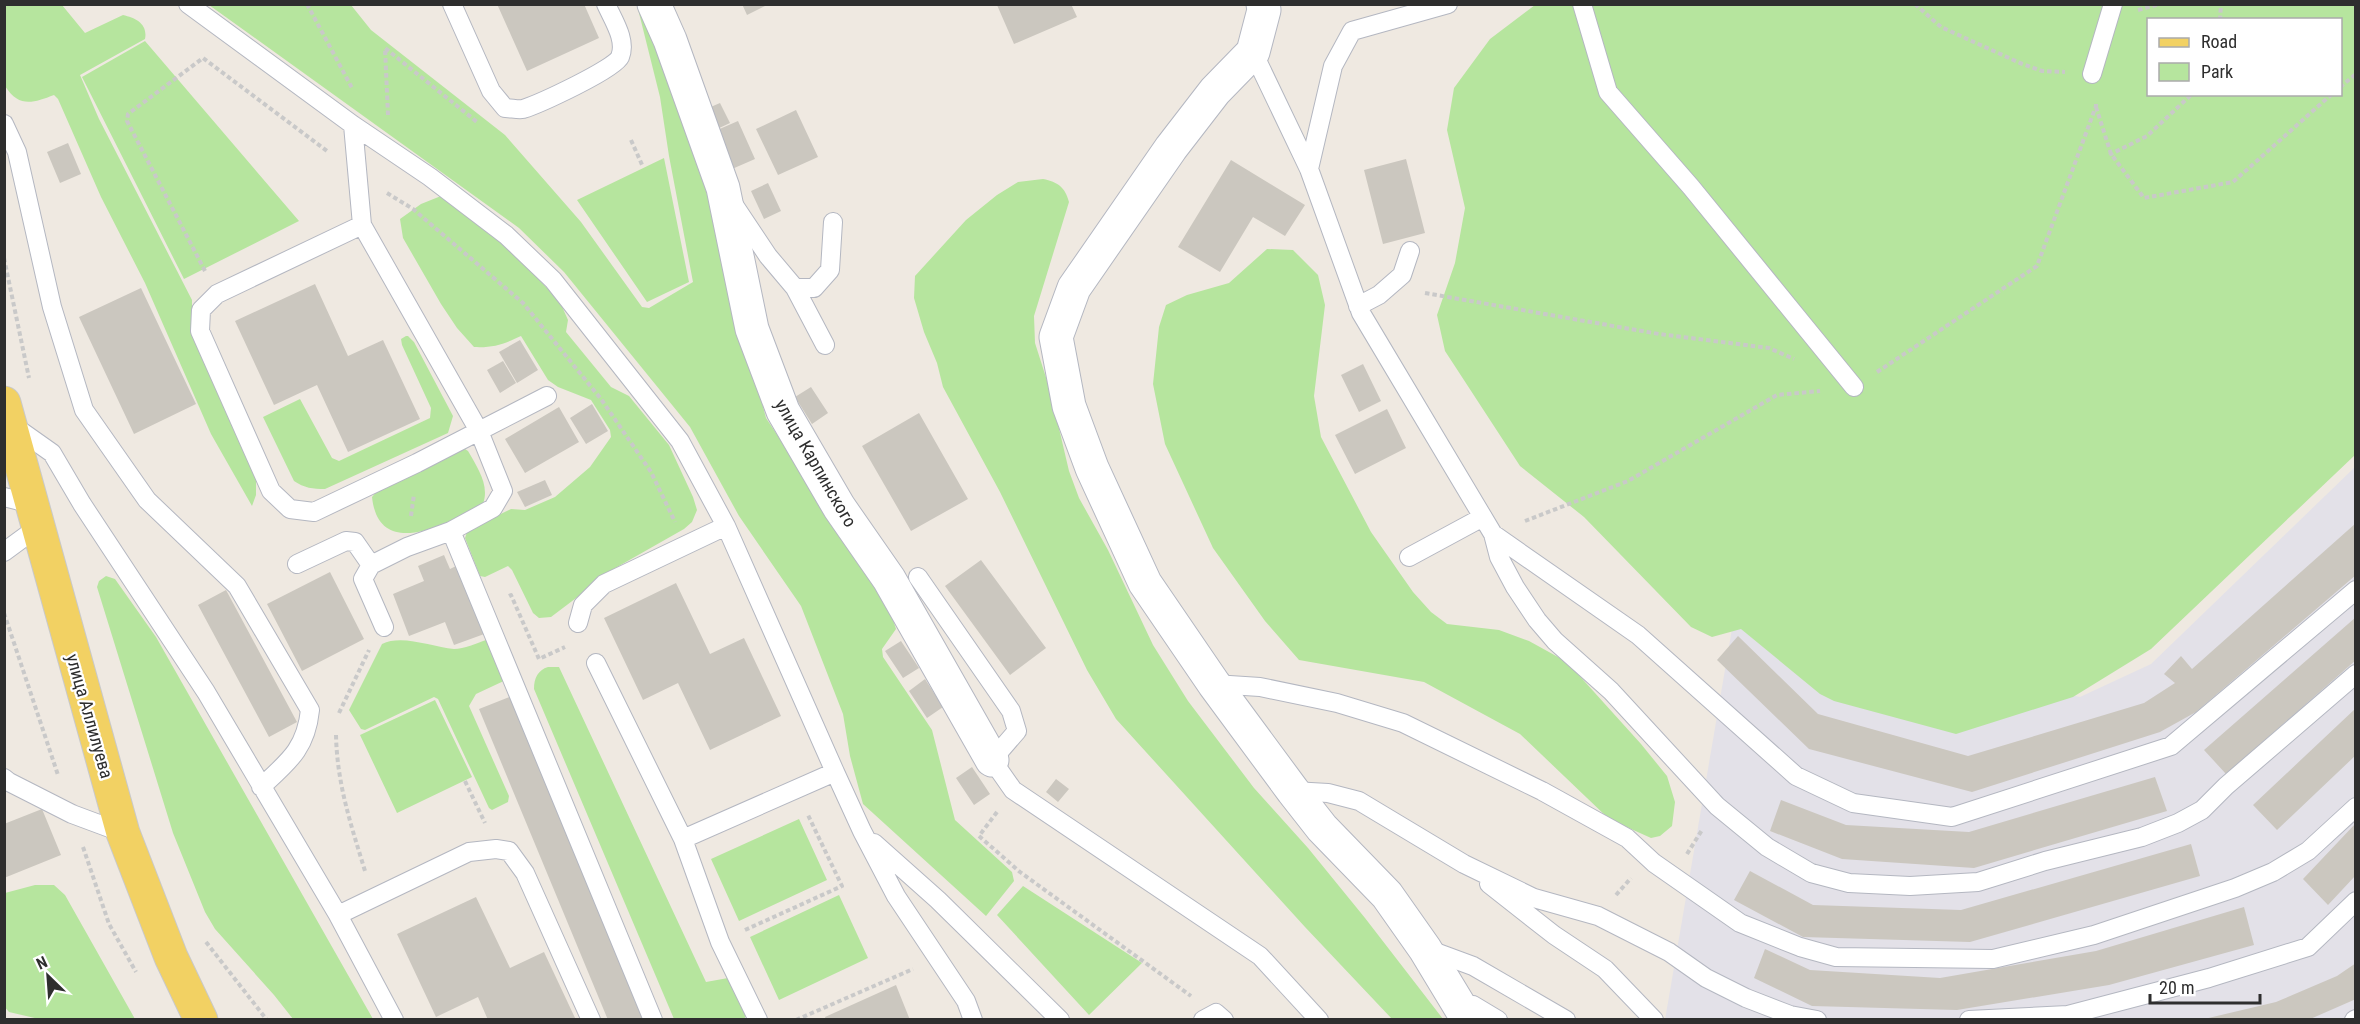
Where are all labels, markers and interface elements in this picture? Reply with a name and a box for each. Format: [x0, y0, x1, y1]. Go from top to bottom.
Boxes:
legend [2147, 18, 2342, 96]
text: Road [2201, 31, 2237, 52]
text: Park [2201, 61, 2233, 82]
street label: улица Карпинского [771, 395, 861, 531]
street label: улица Аллилуева [62, 651, 118, 781]
north arrow [18, 946, 78, 1006]
text: N [33, 952, 50, 974]
scale bar [2150, 967, 2260, 1005]
text: 20 m [2159, 977, 2194, 998]

